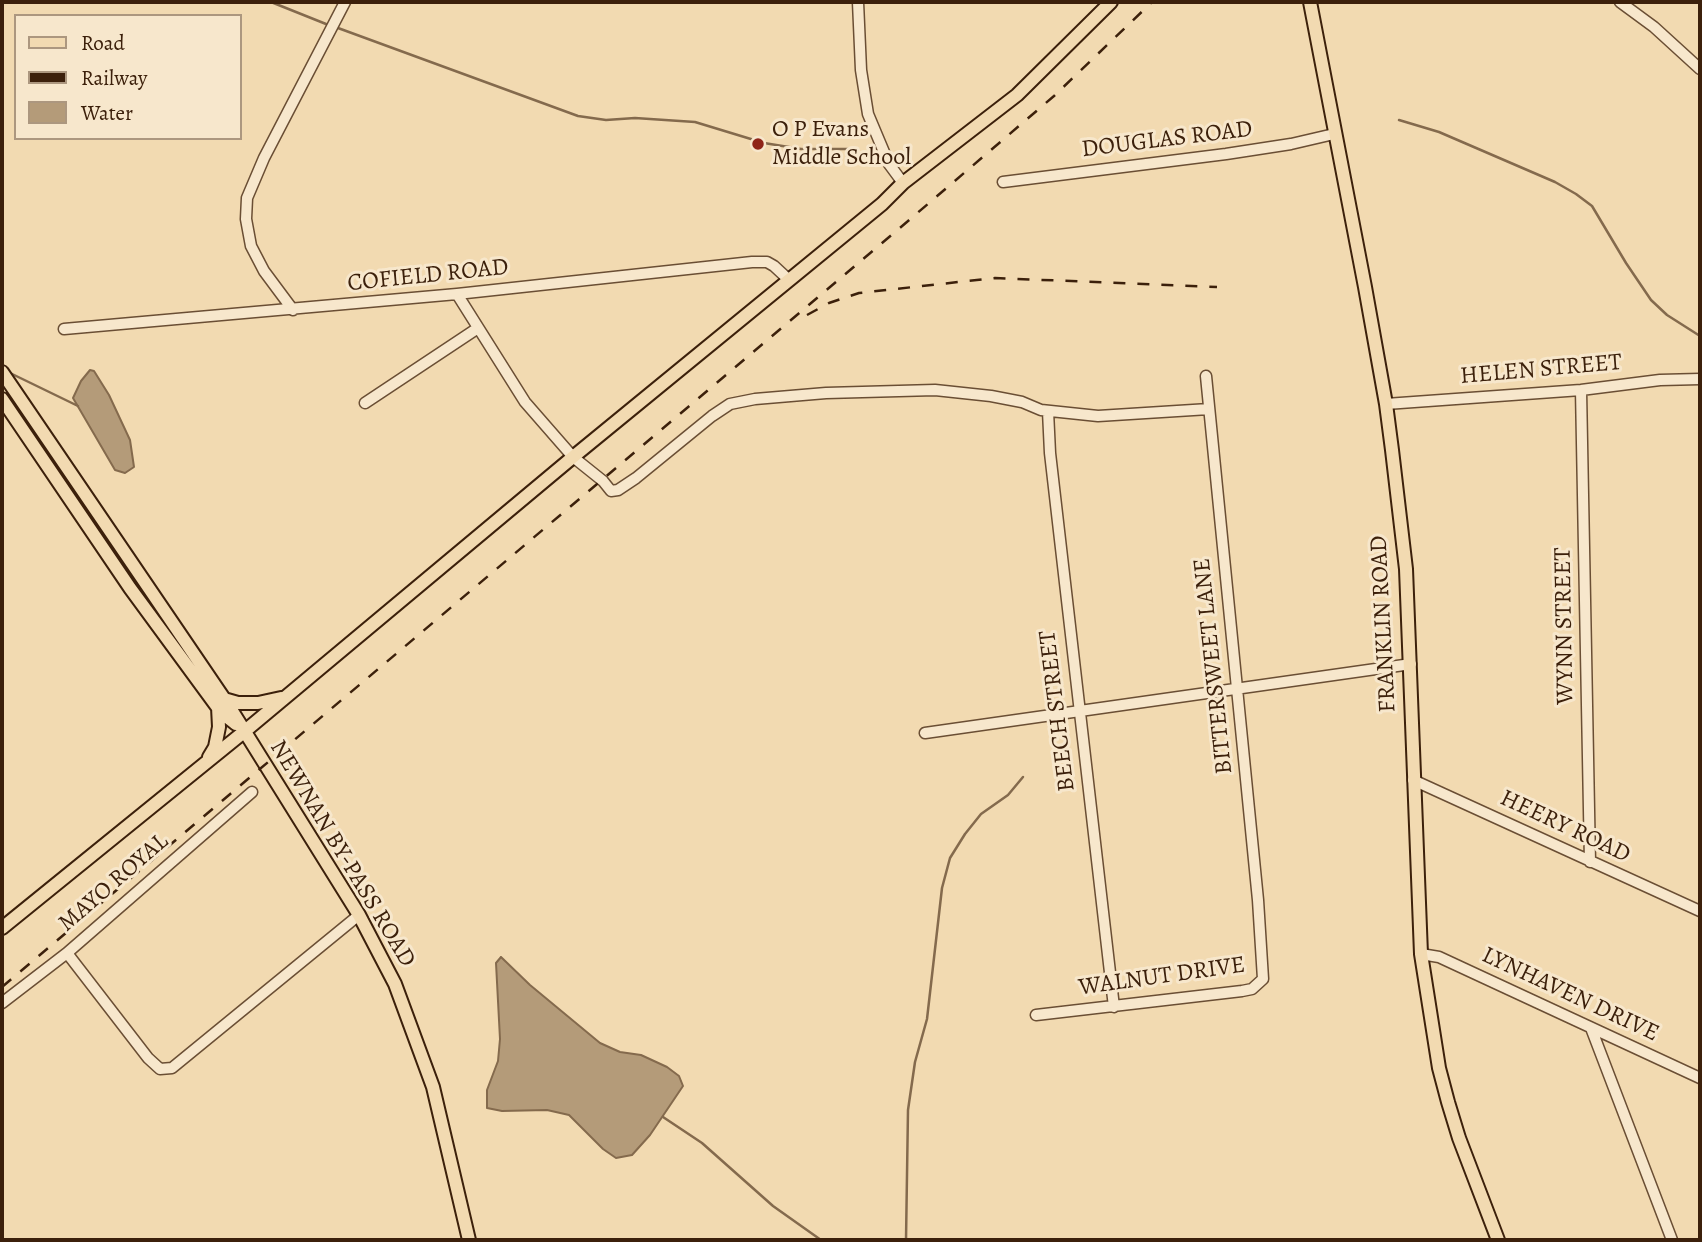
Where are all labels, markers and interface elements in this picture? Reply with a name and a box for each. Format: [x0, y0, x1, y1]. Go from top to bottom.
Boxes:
legend [14, 14, 242, 140]
text: Road [81, 29, 125, 57]
text: Railway [81, 64, 147, 92]
text: Water [81, 99, 133, 127]
street label: DOUGLAS ROAD [1080, 115, 1254, 165]
place label: O P Evans Middle School [772, 116, 911, 172]
marker: O P Evans Middle School [750, 136, 766, 152]
street label: COFIELD ROAD [346, 253, 510, 299]
street label: HELEN STREET [1459, 349, 1623, 391]
street label: FRANKLIN ROAD [1365, 535, 1403, 713]
street label: WYNN STREET [1549, 547, 1581, 705]
street label: BITTERSWEET LANE [1188, 556, 1240, 776]
street label: BEECH STREET [1034, 629, 1082, 793]
street label: NEWNAN BY-PASS ROAD [263, 735, 421, 973]
street label: HEERY ROAD [1495, 784, 1635, 870]
street label: MAYO ROYAL [53, 828, 175, 938]
street label: LYNHAVEN DRIVE [1477, 941, 1663, 1049]
street label: WALNUT DRIVE [1077, 951, 1247, 1003]

